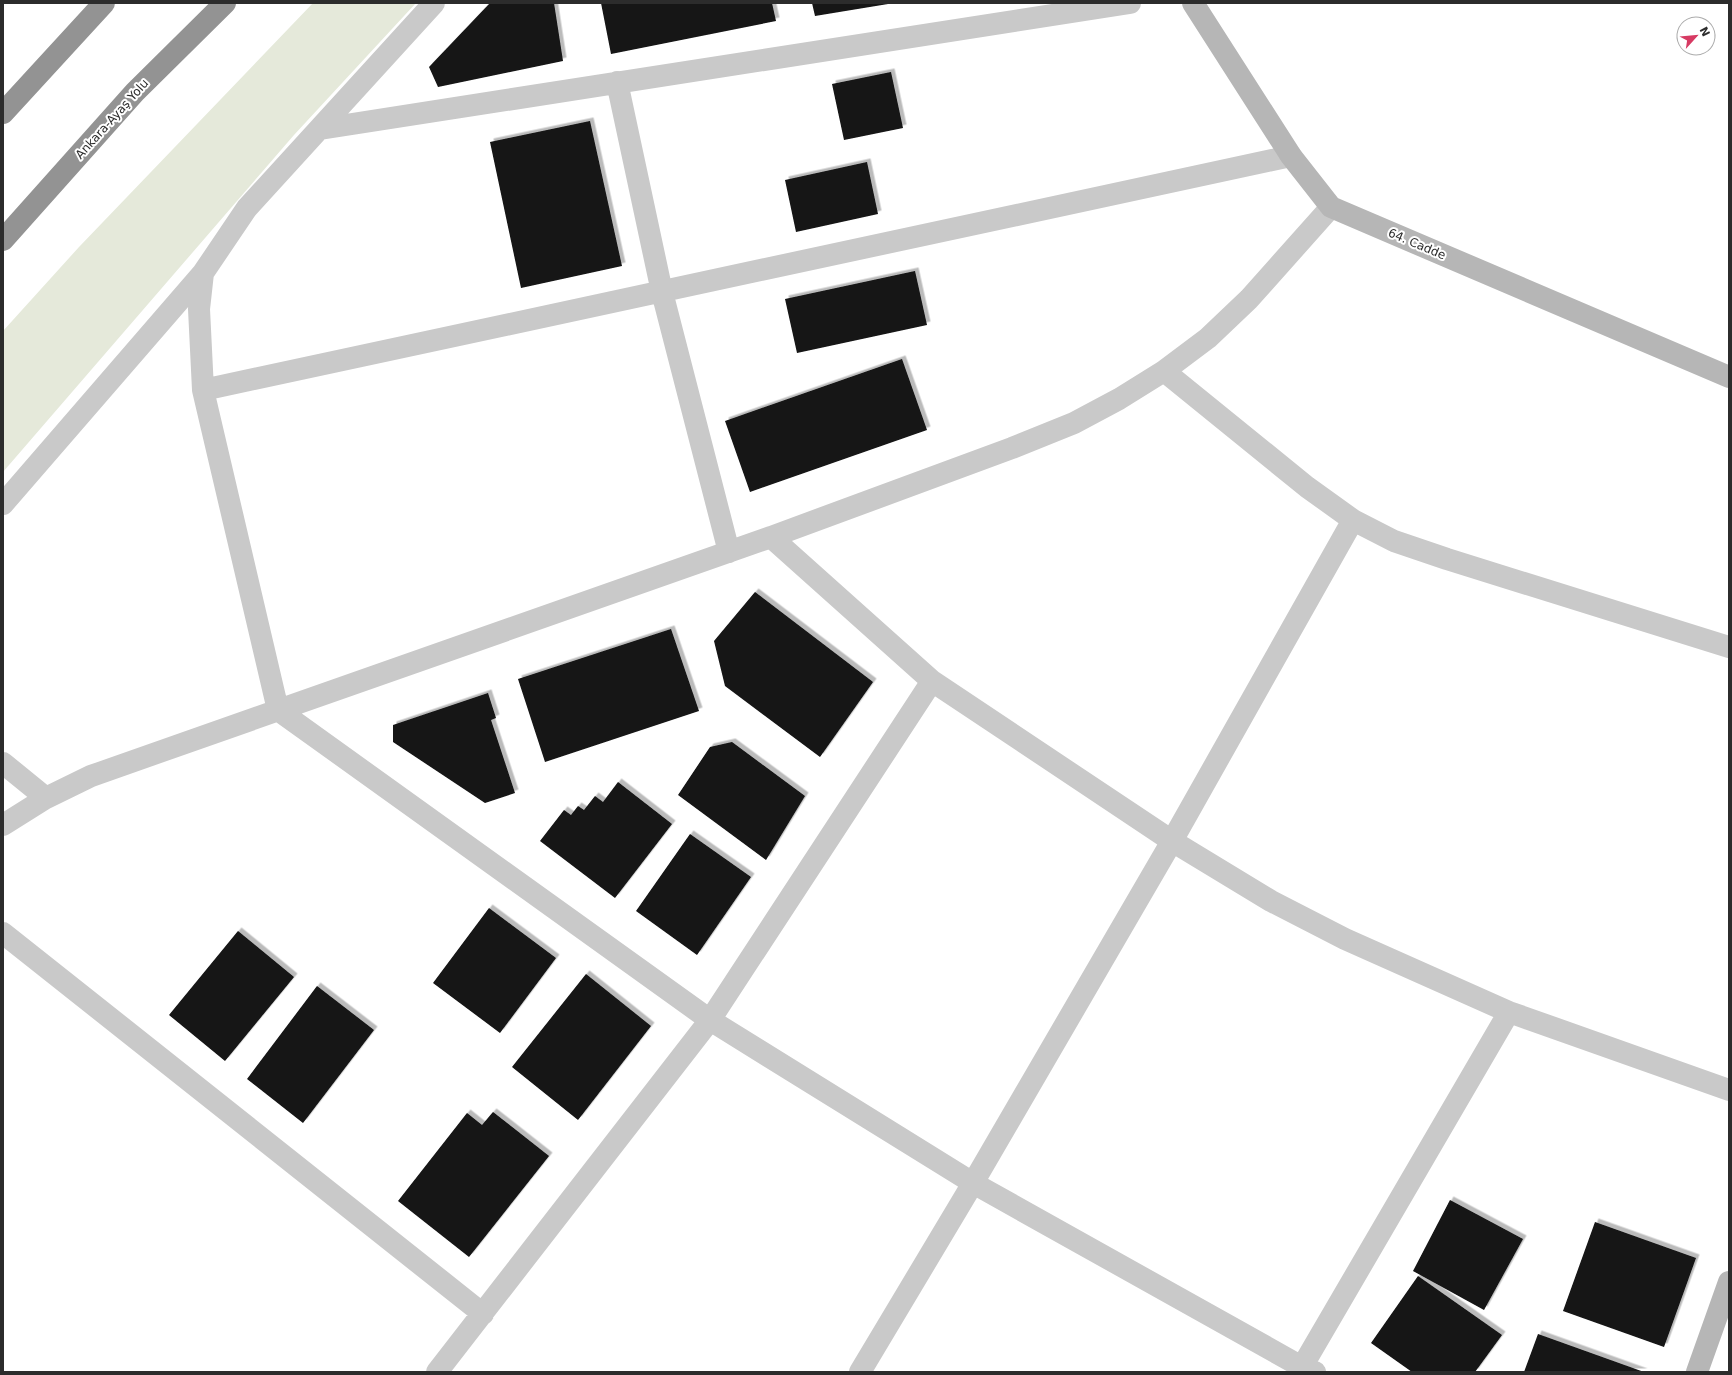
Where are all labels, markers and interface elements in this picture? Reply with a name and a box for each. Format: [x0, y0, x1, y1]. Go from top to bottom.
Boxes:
north arrow [1676, 16, 1716, 56]
text: N [1697, 25, 1712, 39]
street label: Ankara-Ayaş Yolu [73, 76, 151, 162]
street label: 64. Cadde [1386, 226, 1448, 262]

